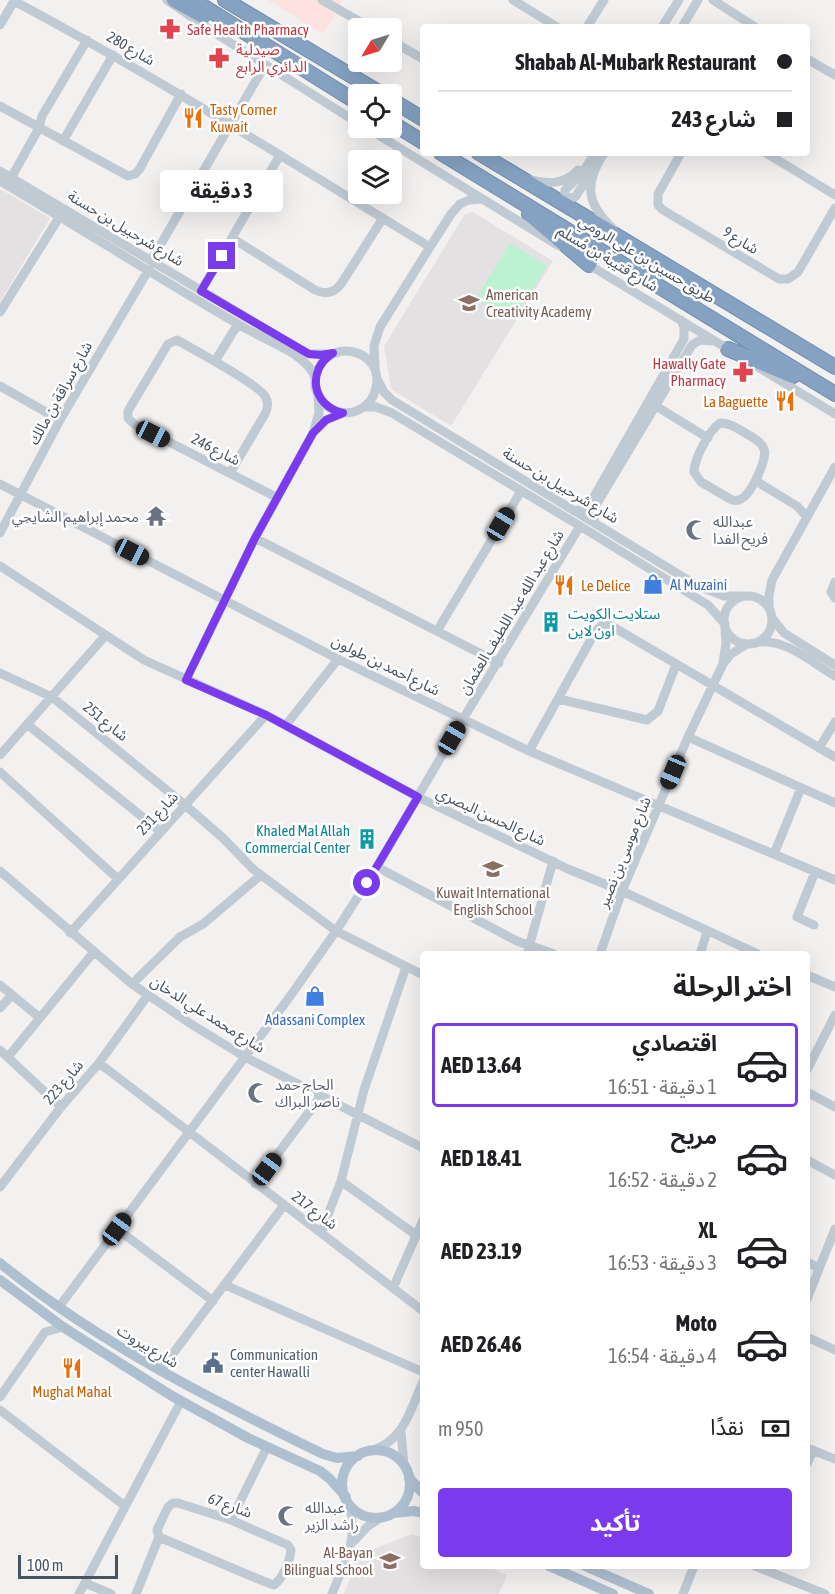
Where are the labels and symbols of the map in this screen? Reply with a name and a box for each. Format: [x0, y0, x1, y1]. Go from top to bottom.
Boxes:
pharmacy icon: Safe Health Pharmacy [158, 17, 182, 41]
north arrow [348, 18, 402, 72]
place label: Safe Health Pharmacy [187, 21, 309, 38]
street label: شارع 280 [102, 28, 158, 72]
place label: صيدلية الدائري الرابع [236, 41, 307, 79]
pharmacy icon: صيدلية الدائري الرابع [207, 46, 231, 70]
place label: Tasty Corner Kuwait [210, 101, 278, 135]
restaurant icon: Tasty Corner Kuwait [181, 106, 205, 130]
callout: 3 دقيقة [160, 169, 284, 211]
street label: شارع شرحبيل بن حسنة [63, 187, 187, 273]
street label: طريق حسين بن علي الرومي [574, 212, 718, 309]
street label: شارع قتيبة بن مُسلم [553, 221, 662, 298]
street label: شارع 9 [718, 223, 762, 261]
route end [208, 242, 235, 269]
place label: American Creativity Academy [486, 286, 592, 320]
school or university icon: American Creativity Academy [457, 291, 481, 315]
street label: شارع سراقة بن مالك [25, 338, 99, 449]
place label: Hawally Gate Pharmacy [653, 355, 726, 389]
pharmacy icon: Hawally Gate Pharmacy [731, 360, 755, 384]
restaurant icon: La Baguette [773, 389, 797, 413]
place label: La Baguette [703, 393, 768, 410]
car [133, 418, 173, 450]
street label: شارع 246 [187, 430, 243, 472]
street label: شارع شرحبيل بن حسنة [498, 444, 622, 530]
temple icon: محمد إبراهيم الشايجي [144, 504, 168, 528]
car [484, 504, 518, 544]
place label: محمد إبراهيم الشايجي [12, 508, 139, 528]
place label: عبدالله فريح الفدا [713, 513, 768, 551]
mosque icon: عبدالله فريح الفدا [684, 518, 708, 542]
street label: شارع عبد الله عبد اللطيف العثمان [455, 526, 571, 699]
car [112, 536, 152, 568]
shop icon: Al Muzaini [641, 572, 665, 596]
restaurant icon: Le Delice [552, 573, 576, 597]
place label: Al Muzaini [670, 576, 727, 593]
place label: Le Delice [581, 577, 631, 594]
place label: ستلايت الكويت اون لاين [568, 605, 661, 640]
building icon: ستلايت الكويت اون لاين [539, 610, 563, 634]
street label: شارع أحمد بن طولون [328, 632, 443, 702]
street label: شارع 251 [78, 698, 132, 747]
car [435, 718, 469, 758]
car [658, 752, 688, 792]
street label: شارع الحسن البصري [432, 783, 548, 852]
street label: شارع 231 [133, 788, 184, 841]
street label: شارع موسى بن نصير [594, 794, 658, 912]
place label: Khaled Mal Allah Commercial Center [245, 822, 351, 856]
building icon: Khaled Mal Allah Commercial Center [355, 827, 379, 851]
school or university icon: Kuwait International English School [481, 857, 505, 881]
route start [353, 869, 380, 896]
place label: Kuwait International English School [436, 884, 550, 918]
street label: شارع محمد علي الدخان [146, 972, 268, 1060]
shop icon: Adassani Complex [303, 984, 327, 1008]
place label: Adassani Complex [265, 1011, 365, 1028]
street label: شارع 223 [40, 1056, 90, 1110]
place label: الحاج حمد ناصر البراك [275, 1076, 340, 1111]
mosque icon: الحاج حمد ناصر البراك [246, 1081, 270, 1105]
car [249, 1149, 285, 1189]
street label: شارع 217 [287, 1187, 341, 1236]
car [99, 1209, 135, 1249]
street label: شارع بيروت [112, 1321, 182, 1374]
place label: Communication center Hawalli [230, 1346, 318, 1380]
public building icon: Communication center Hawalli [201, 1351, 225, 1375]
restaurant icon: Mughal Mahal [60, 1356, 84, 1380]
place label: Mughal Mahal [32, 1383, 112, 1400]
street label: شارع 67 [204, 1489, 254, 1525]
place label: عبدالله راشد الزير [304, 1499, 359, 1534]
mosque icon: عبدالله راشد الزير [276, 1504, 300, 1528]
place label: Al-Bayan Bilingual School [284, 1544, 373, 1578]
school or university icon: Al-Bayan Bilingual School [378, 1549, 402, 1573]
scale bar [18, 1552, 118, 1580]

